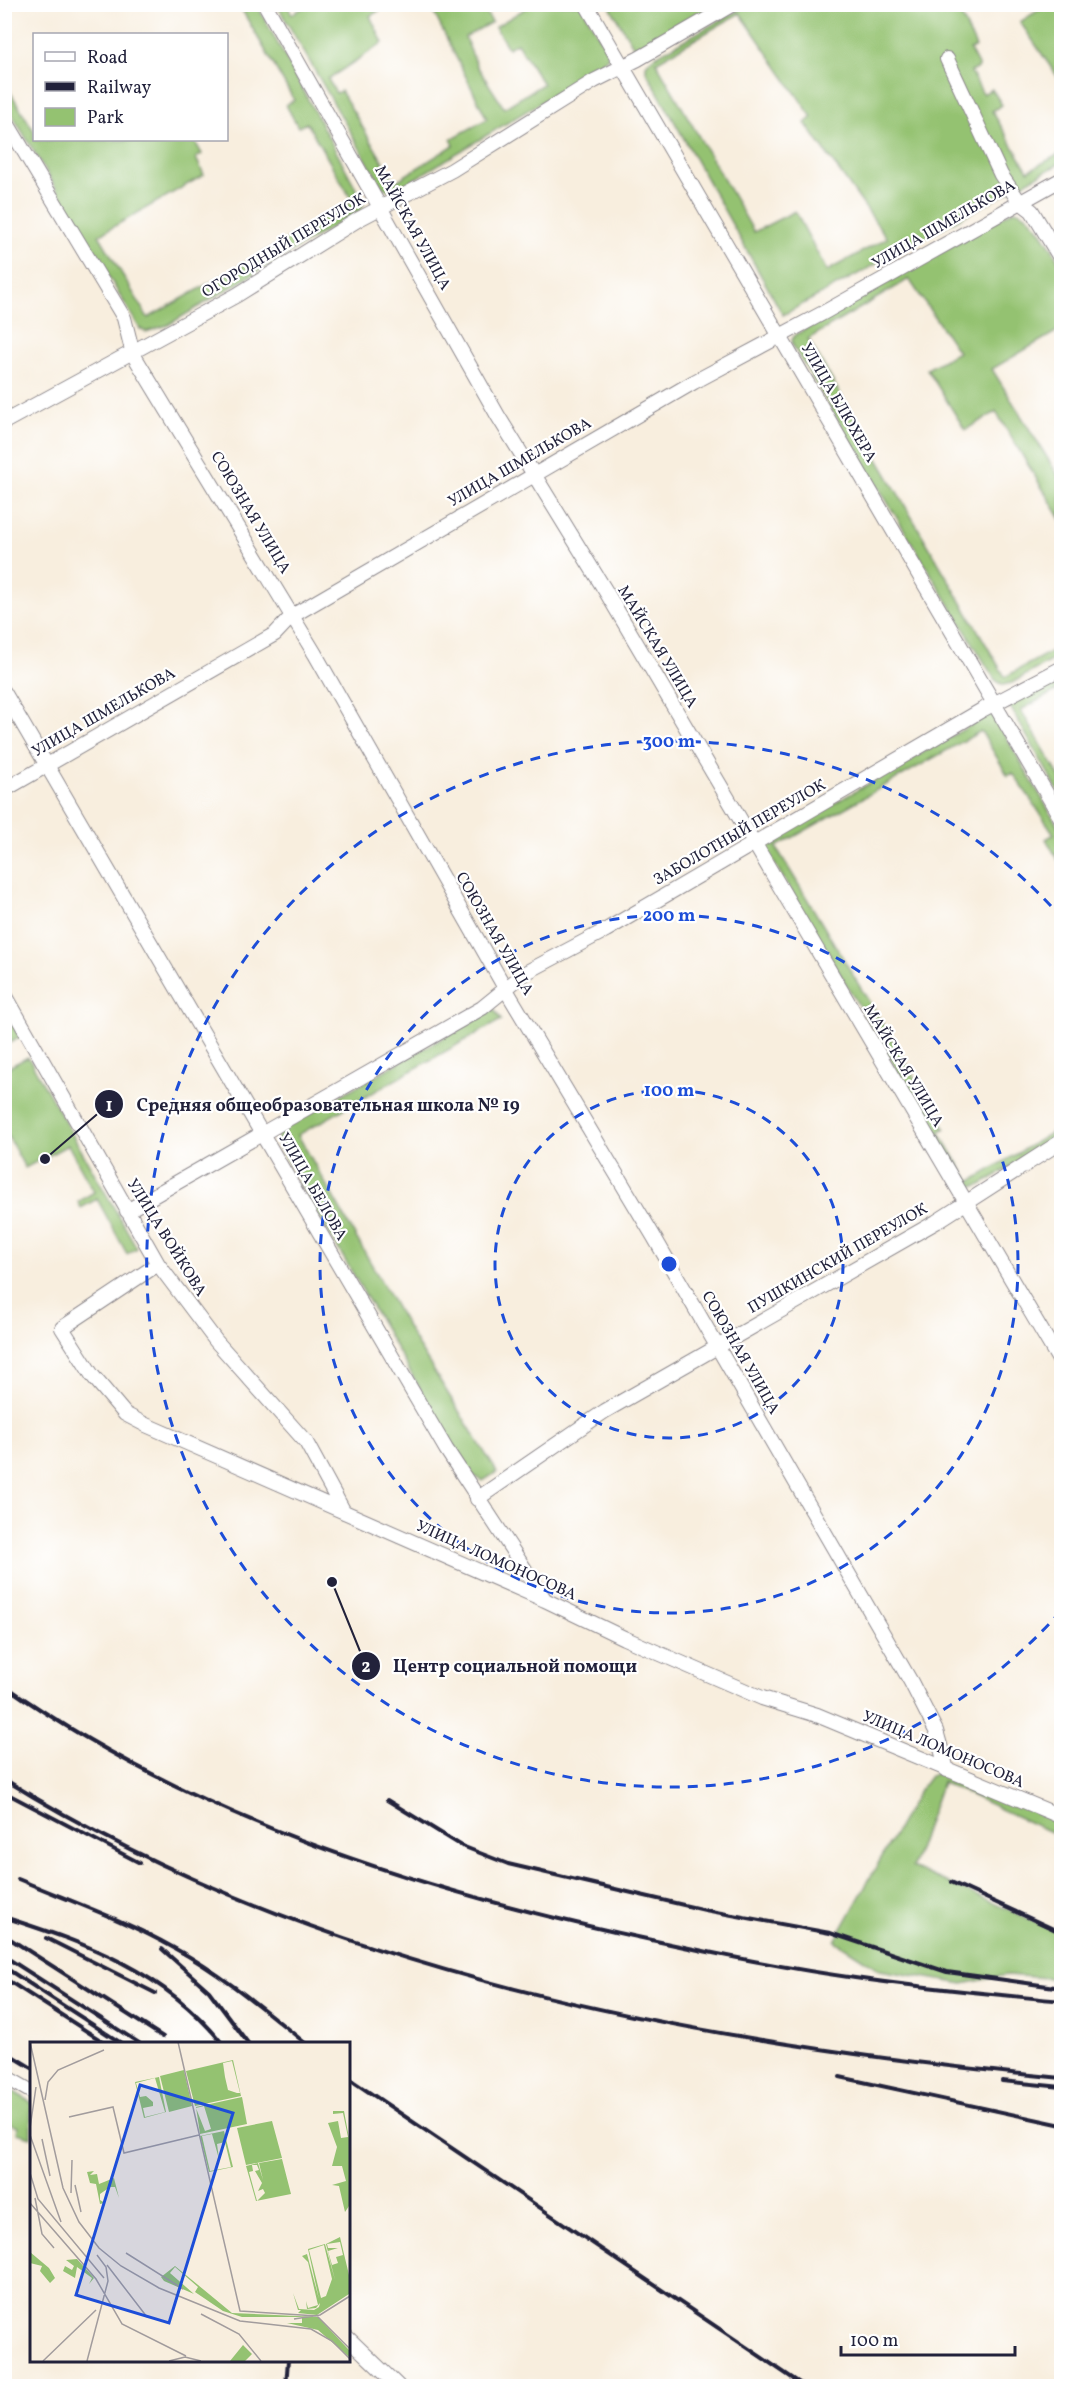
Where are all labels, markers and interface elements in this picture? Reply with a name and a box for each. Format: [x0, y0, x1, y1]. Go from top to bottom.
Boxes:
legend [33, 33, 228, 141]
text: Road [87, 46, 128, 71]
text: Railway [87, 76, 151, 101]
text: Park [87, 106, 124, 131]
street label: МАЙСКАЯ УЛИЦА [369, 162, 455, 294]
street label: УЛИЦА ШМЕЛЬКОВА [868, 175, 1020, 275]
street label: ОГОРОДНЫЙ ПЕРЕУЛОК [198, 188, 370, 304]
street label: УЛИЦА БЛЮХЕРА [795, 339, 881, 467]
street label: УЛИЦА ШМЕЛЬКОВА [444, 413, 596, 513]
street label: СОЮЗНАЯ УЛИЦА [205, 448, 295, 578]
street label: МАЙСКАЯ УЛИЦА [612, 581, 702, 713]
street label: УЛИЦА ШМЕЛЬКОВА [28, 663, 180, 763]
text: 300 m [643, 730, 695, 755]
street label: ЗАБОЛОТНЫЙ ПЕРЕУЛОК [650, 774, 830, 891]
street label: СОЮЗНАЯ УЛИЦА [450, 868, 538, 1000]
text: 200 m [643, 904, 695, 929]
street label: МАЙСКАЯ УЛИЦА [858, 1000, 948, 1132]
text: 100 m [644, 1079, 694, 1104]
callout: Средняя общеобразовательная школа № 19 [94, 1086, 532, 1122]
text: 1 [105, 1094, 113, 1119]
text: Средняя общеобразовательная школа № 19 [136, 1094, 520, 1119]
street label: УЛИЦА БЕЛОВА [272, 1129, 352, 1245]
street label: УЛИЦА ВОЙКОВА [121, 1175, 211, 1301]
street label: ПУШКИНСКИЙ ПЕРЕУЛОК [744, 1198, 932, 1320]
centre of rings [659, 1254, 679, 1274]
street label: СОЮЗНАЯ УЛИЦА [696, 1287, 784, 1419]
street label: УЛИЦА ЛОМОНОСОВА [412, 1516, 580, 1606]
callout: Центр социальной помощи [351, 1648, 649, 1684]
text: 2 [361, 1655, 371, 1680]
text: Центр социальной помощи [393, 1655, 637, 1680]
street label: УЛИЦА ЛОМОНОСОВА [859, 1706, 1027, 1794]
inset map [30, 2042, 350, 2361]
scale bar [841, 2319, 1015, 2357]
text: 100 m [850, 2329, 899, 2354]

